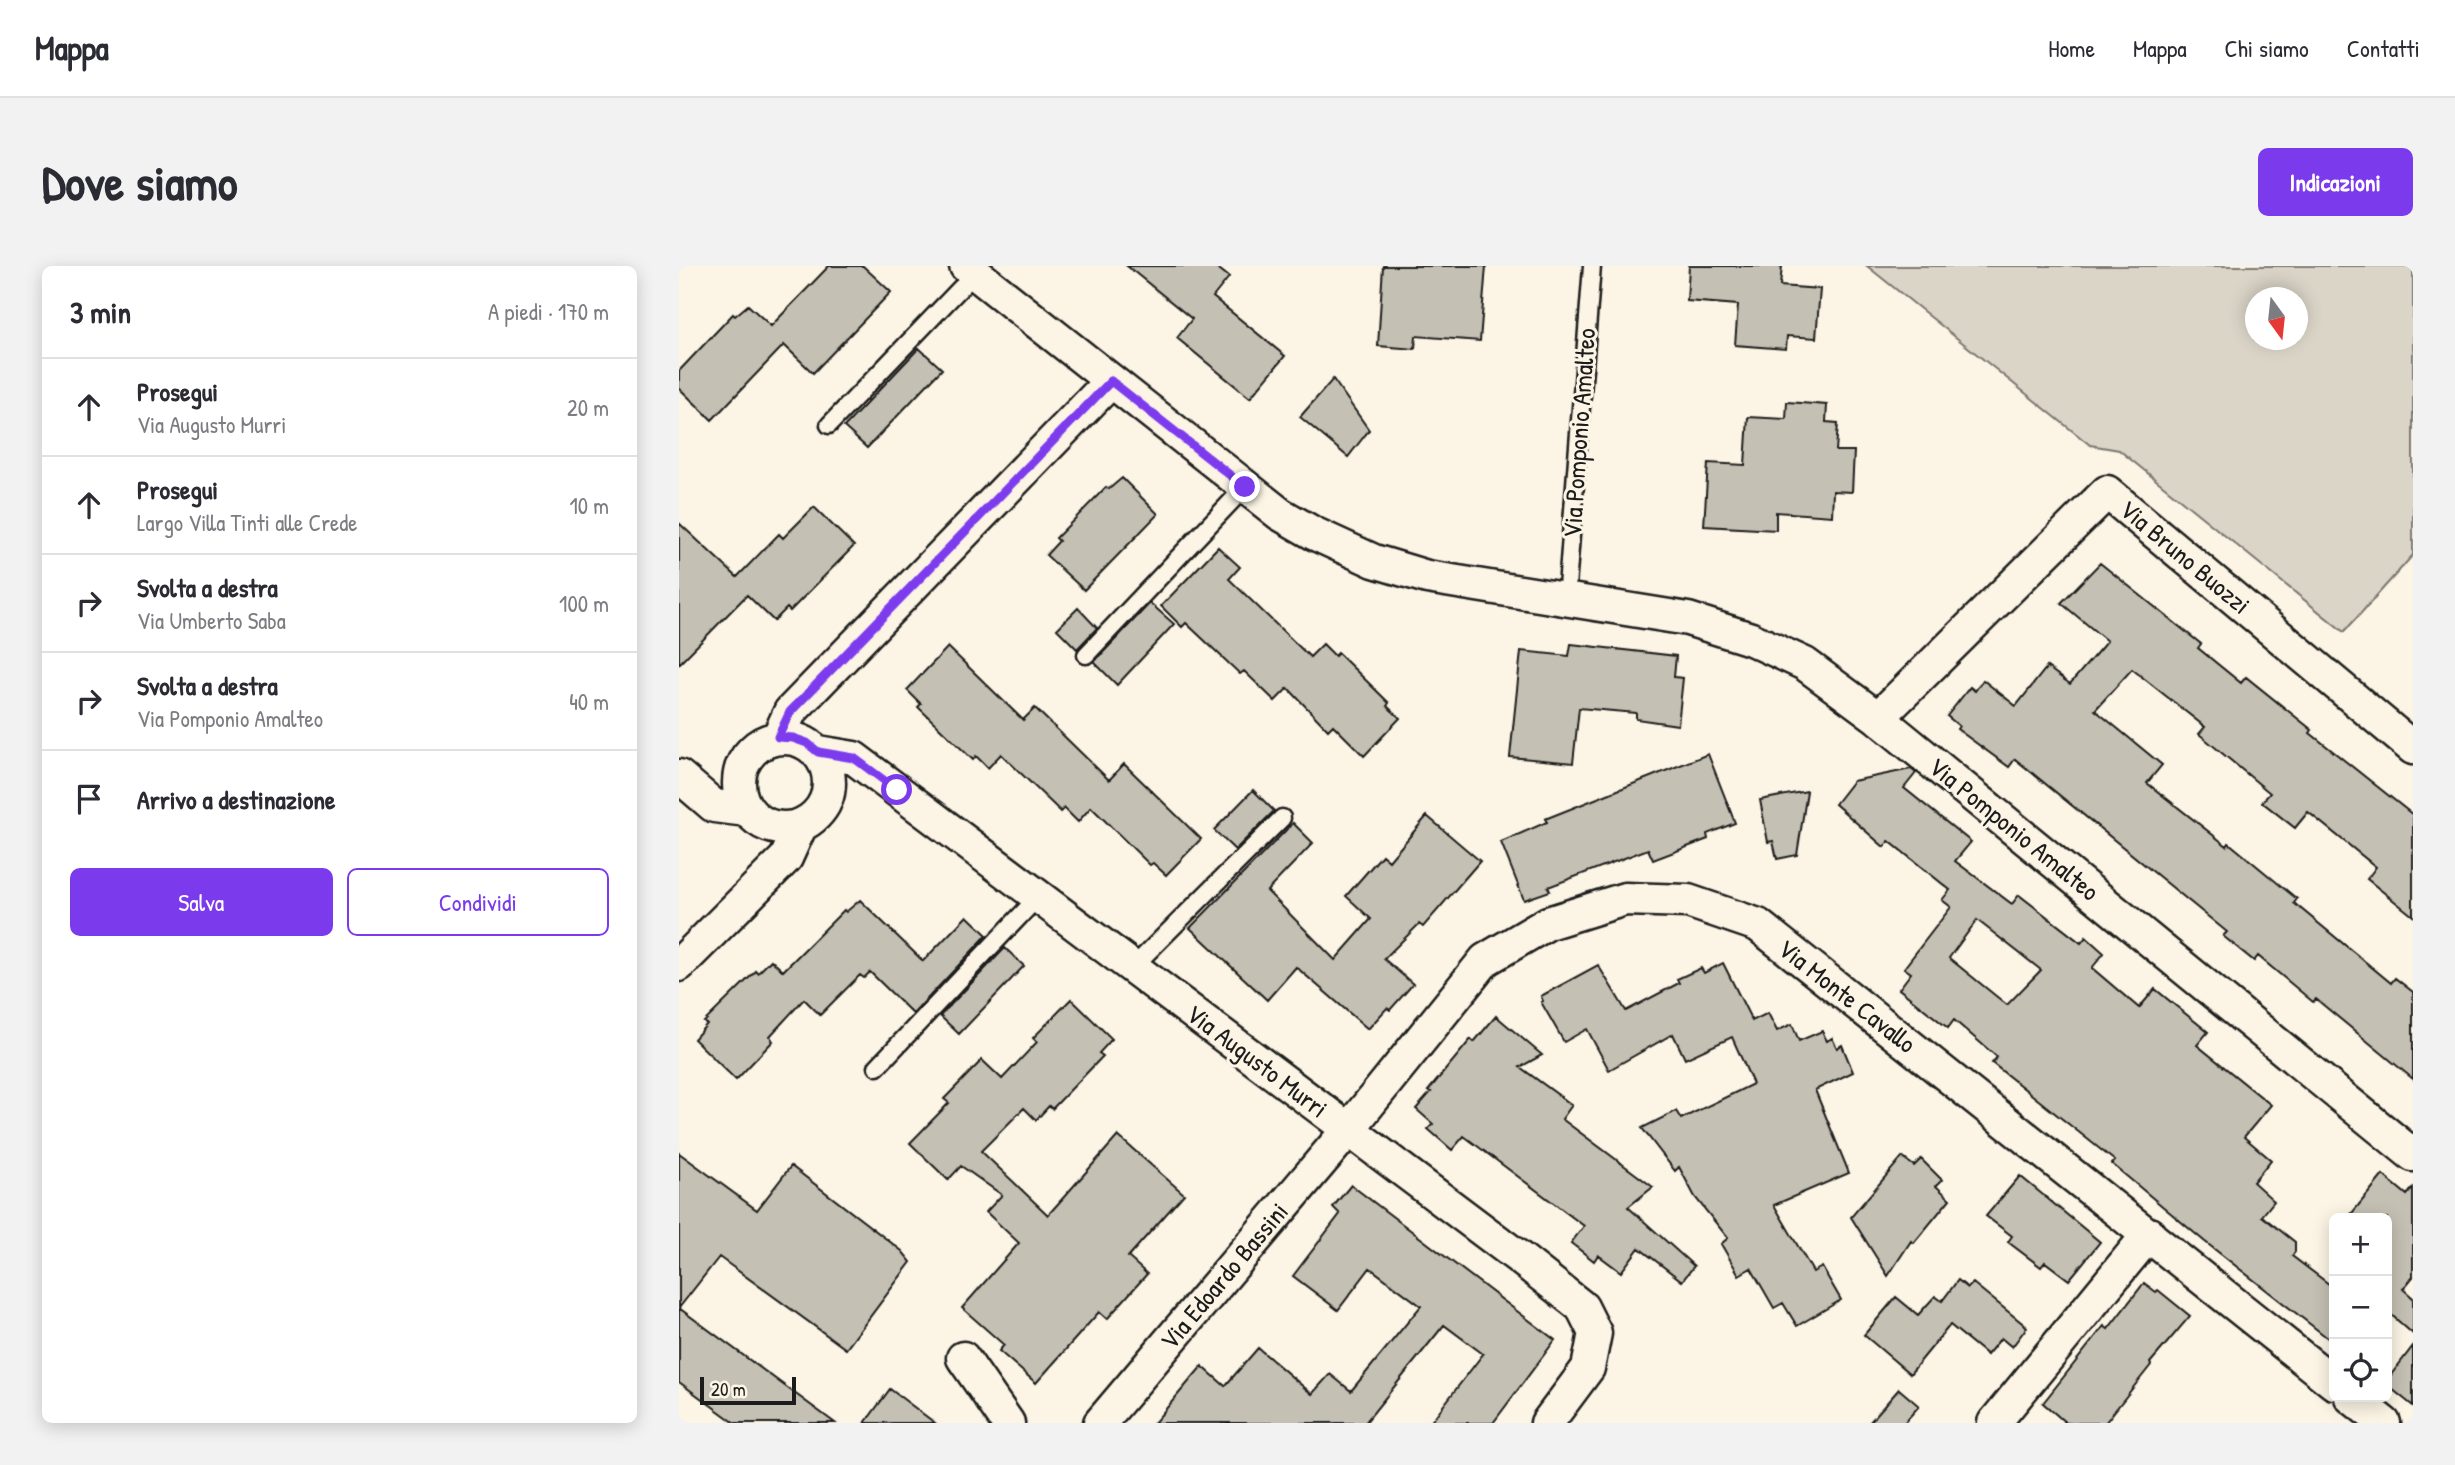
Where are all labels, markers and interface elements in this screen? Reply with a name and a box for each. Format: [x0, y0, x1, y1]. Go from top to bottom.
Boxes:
text: Mappa [35, 26, 109, 70]
text: Home [2048, 32, 2095, 64]
text: Mappa [2133, 32, 2187, 64]
text: Chi siamo [2225, 32, 2309, 64]
text: Contatti [2347, 32, 2420, 64]
button: Indicazioni [2258, 148, 2413, 216]
text: Dove siamo [42, 149, 238, 215]
north arrow [2245, 287, 2308, 350]
text: 3 min [70, 292, 131, 332]
text: A piedi · 170 m [488, 296, 609, 327]
street label: Via Pomponio Amalteo [1554, 327, 1603, 539]
text: Prosegui [137, 374, 218, 409]
icon: ahead [70, 388, 108, 426]
text: 20 m [567, 392, 609, 423]
text: Via Augusto Murri [137, 409, 286, 440]
route end [1229, 471, 1260, 502]
text: Prosegui [137, 472, 218, 507]
icon: ahead [70, 486, 108, 524]
text: 10 m [569, 490, 609, 521]
street label: Via Bruno Buozzi [2113, 492, 2258, 622]
text: Largo Villa Tinti alle Crede [137, 507, 357, 538]
text: Svolta a destra [137, 570, 278, 605]
icon: right [70, 584, 108, 622]
text: 100 m [559, 588, 609, 619]
text: Via Umberto Saba [137, 605, 286, 636]
text: Svolta a destra [137, 668, 278, 703]
icon: right [70, 682, 108, 720]
text: 40 m [569, 686, 609, 717]
text: Via Pomponio Amalteo [137, 703, 323, 734]
street label: Via Pomponio Amalteo [1922, 749, 2107, 908]
route start [881, 774, 912, 805]
icon: arrive [70, 780, 108, 818]
text: Arrivo a destinazione [137, 782, 335, 817]
button: Salva [70, 868, 333, 936]
button: Condividi [347, 868, 609, 936]
street label: Via Monte Cavallo [1771, 931, 1924, 1061]
street label: Via Augusto Murri [1179, 996, 1335, 1125]
street label: Via Edoardo Bassini [1152, 1195, 1296, 1357]
map controls [2329, 1213, 2392, 1402]
button: + [2329, 1213, 2392, 1276]
button: − [2329, 1276, 2392, 1339]
button: locate [2329, 1339, 2392, 1402]
scale bar [700, 1374, 796, 1406]
text: 20 m [711, 1376, 746, 1402]

